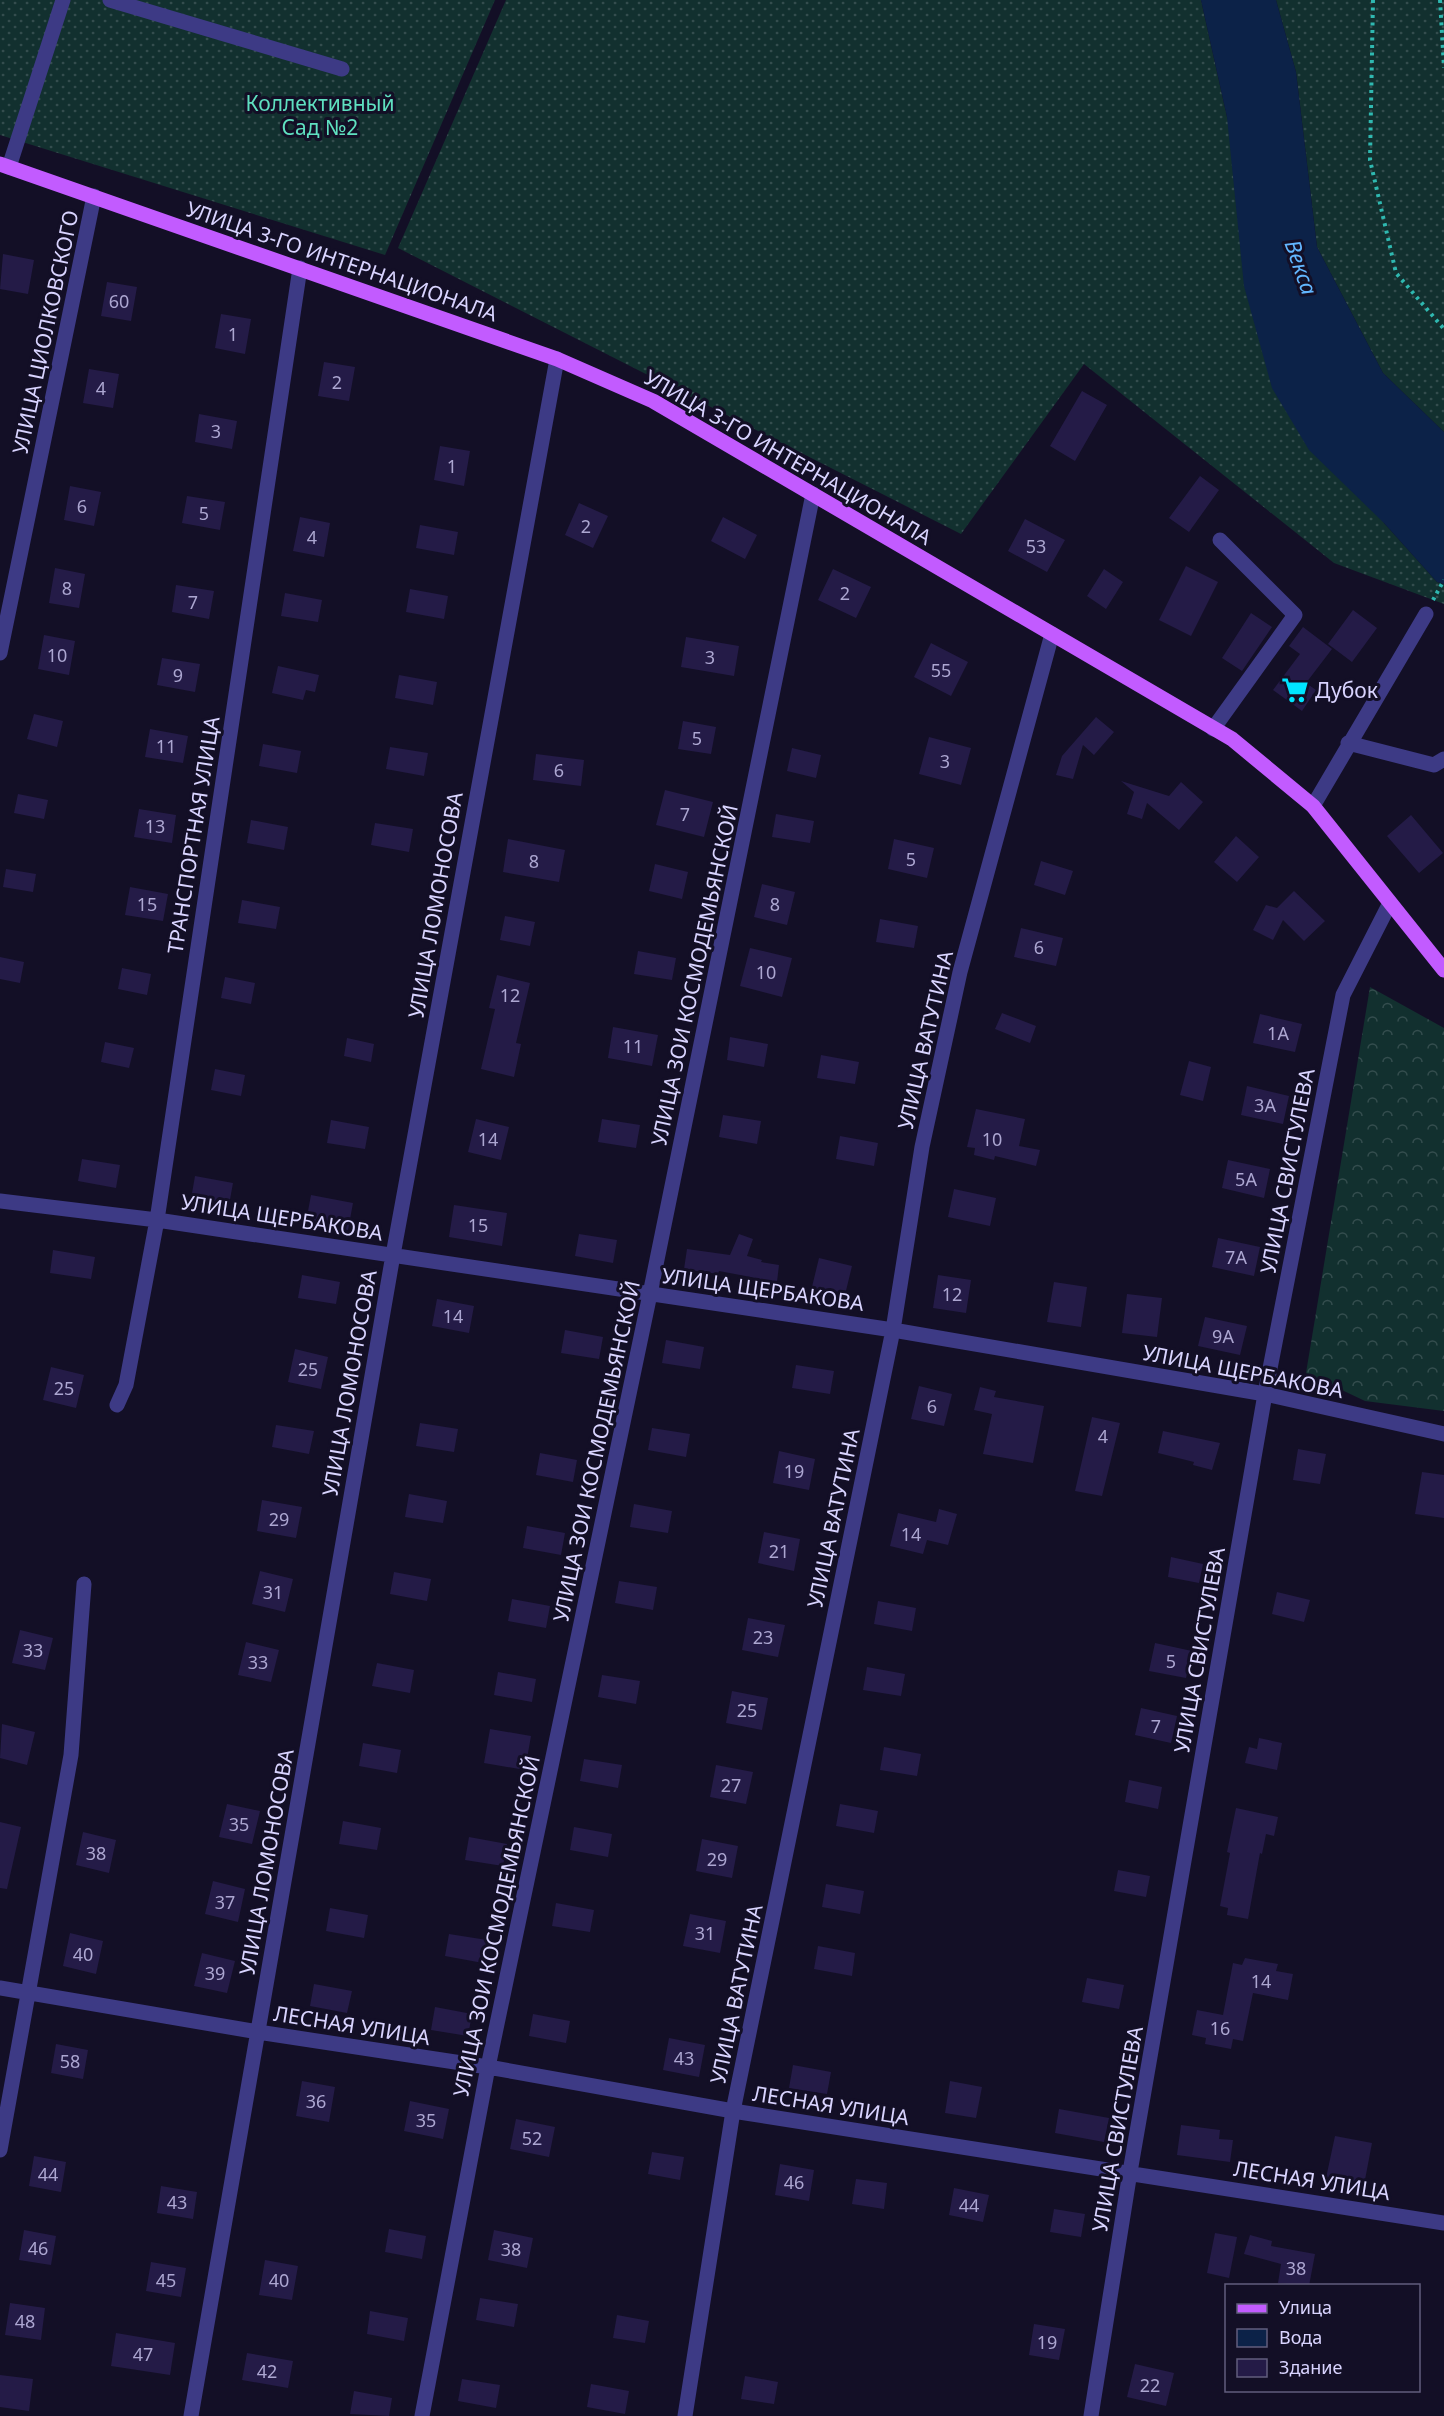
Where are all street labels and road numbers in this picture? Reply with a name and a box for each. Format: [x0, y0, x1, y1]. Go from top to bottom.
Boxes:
street label: УЛИЦА 3-ГО ИНТЕРНАЦИОНАЛА [183, 194, 502, 328]
street label: УЛИЦА ЦИОЛКОВСКОГО [5, 208, 85, 456]
street label: УЛИЦА 3-ГО ИНТЕРНАЦИОНАЛА [639, 363, 937, 551]
street label: ТРАНСПОРТНАЯ УЛИЦА [160, 714, 226, 956]
street label: УЛИЦА ЛОМОНОСОВА [401, 789, 469, 1020]
street label: УЛИЦА ЗОИ КОСМОДЕМЬЯНСКОЙ [644, 802, 744, 1148]
street label: УЛИЦА ВАТУТИНА [891, 947, 959, 1132]
street label: УЛИЦА СВИСТУЛЕВА [1253, 1065, 1321, 1276]
street label: УЛИЦА ЩЕРБАКОВА [179, 1187, 385, 1247]
street label: УЛИЦА ЩЕРБАКОВА [660, 1261, 867, 1317]
street label: УЛИЦА ЛОМОНОСОВА [315, 1267, 383, 1498]
street label: УЛИЦА ЗОИ КОСМОДЕМЬЯНСКОЙ [546, 1278, 646, 1624]
street label: УЛИЦА ЩЕРБАКОВА [1140, 1338, 1346, 1404]
street label: УЛИЦА ВАТУТИНА [800, 1425, 866, 1610]
street label: УЛИЦА СВИСТУЛЕВА [1167, 1544, 1231, 1755]
street label: УЛИЦА ЛОМОНОСОВА [232, 1746, 300, 1977]
street label: УЛИЦА ЗОИ КОСМОДЕМЬЯНСКОЙ [446, 1753, 546, 2099]
street label: УЛИЦА ВАТУТИНА [703, 1901, 769, 2086]
street label: ЛЕСНАЯ УЛИЦА [272, 1999, 433, 2051]
street label: УЛИЦА СВИСТУЛЕВА [1085, 2023, 1149, 2234]
street label: ЛЕСНАЯ УЛИЦА [751, 2079, 912, 2131]
street label: ЛЕСНАЯ УЛИЦА [1232, 2154, 1393, 2206]

